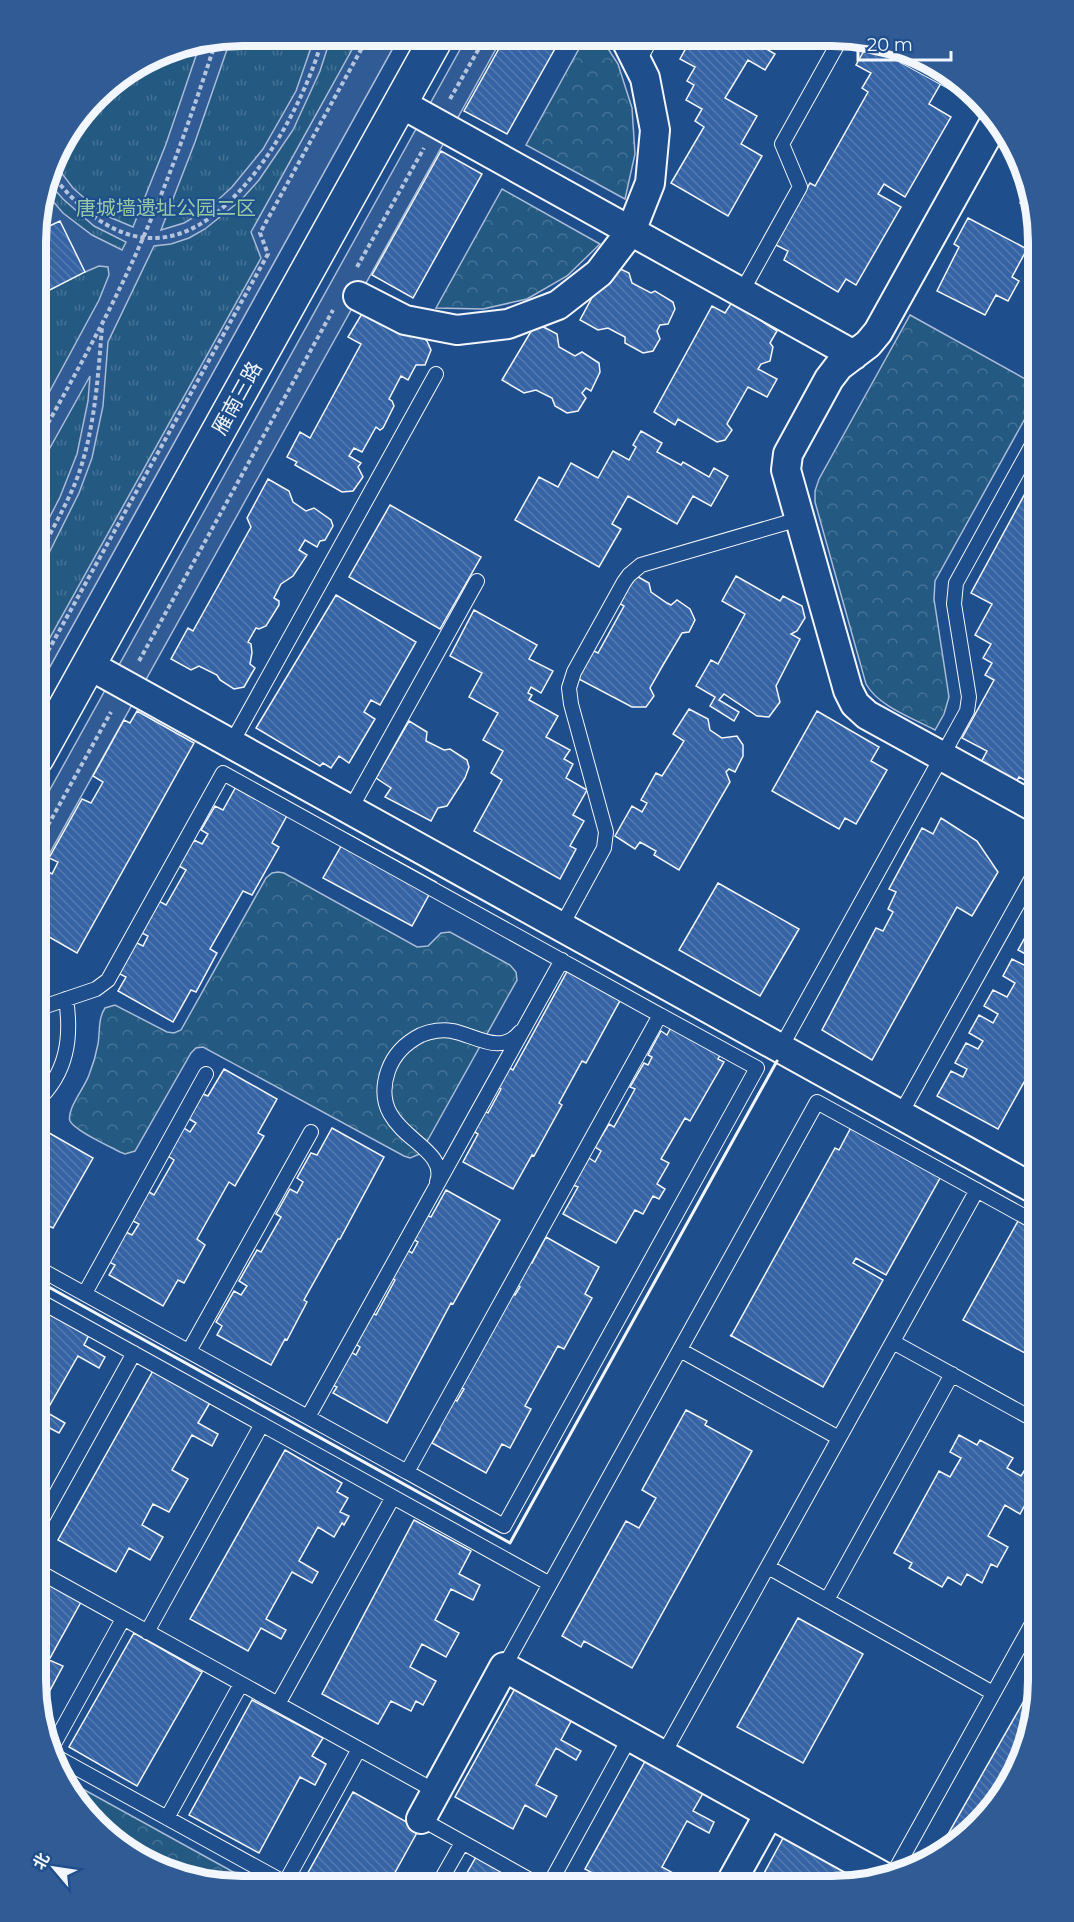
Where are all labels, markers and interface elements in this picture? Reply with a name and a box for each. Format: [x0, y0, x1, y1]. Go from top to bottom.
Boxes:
scale bar [858, 24, 951, 62]
text: 20 m [867, 34, 913, 56]
park label: 唐城墙遗址公园二区 [76, 196, 256, 220]
street label: 雁南三路 [207, 357, 267, 439]
north arrow [24, 1838, 84, 1898]
text: 北 [29, 1849, 54, 1873]

